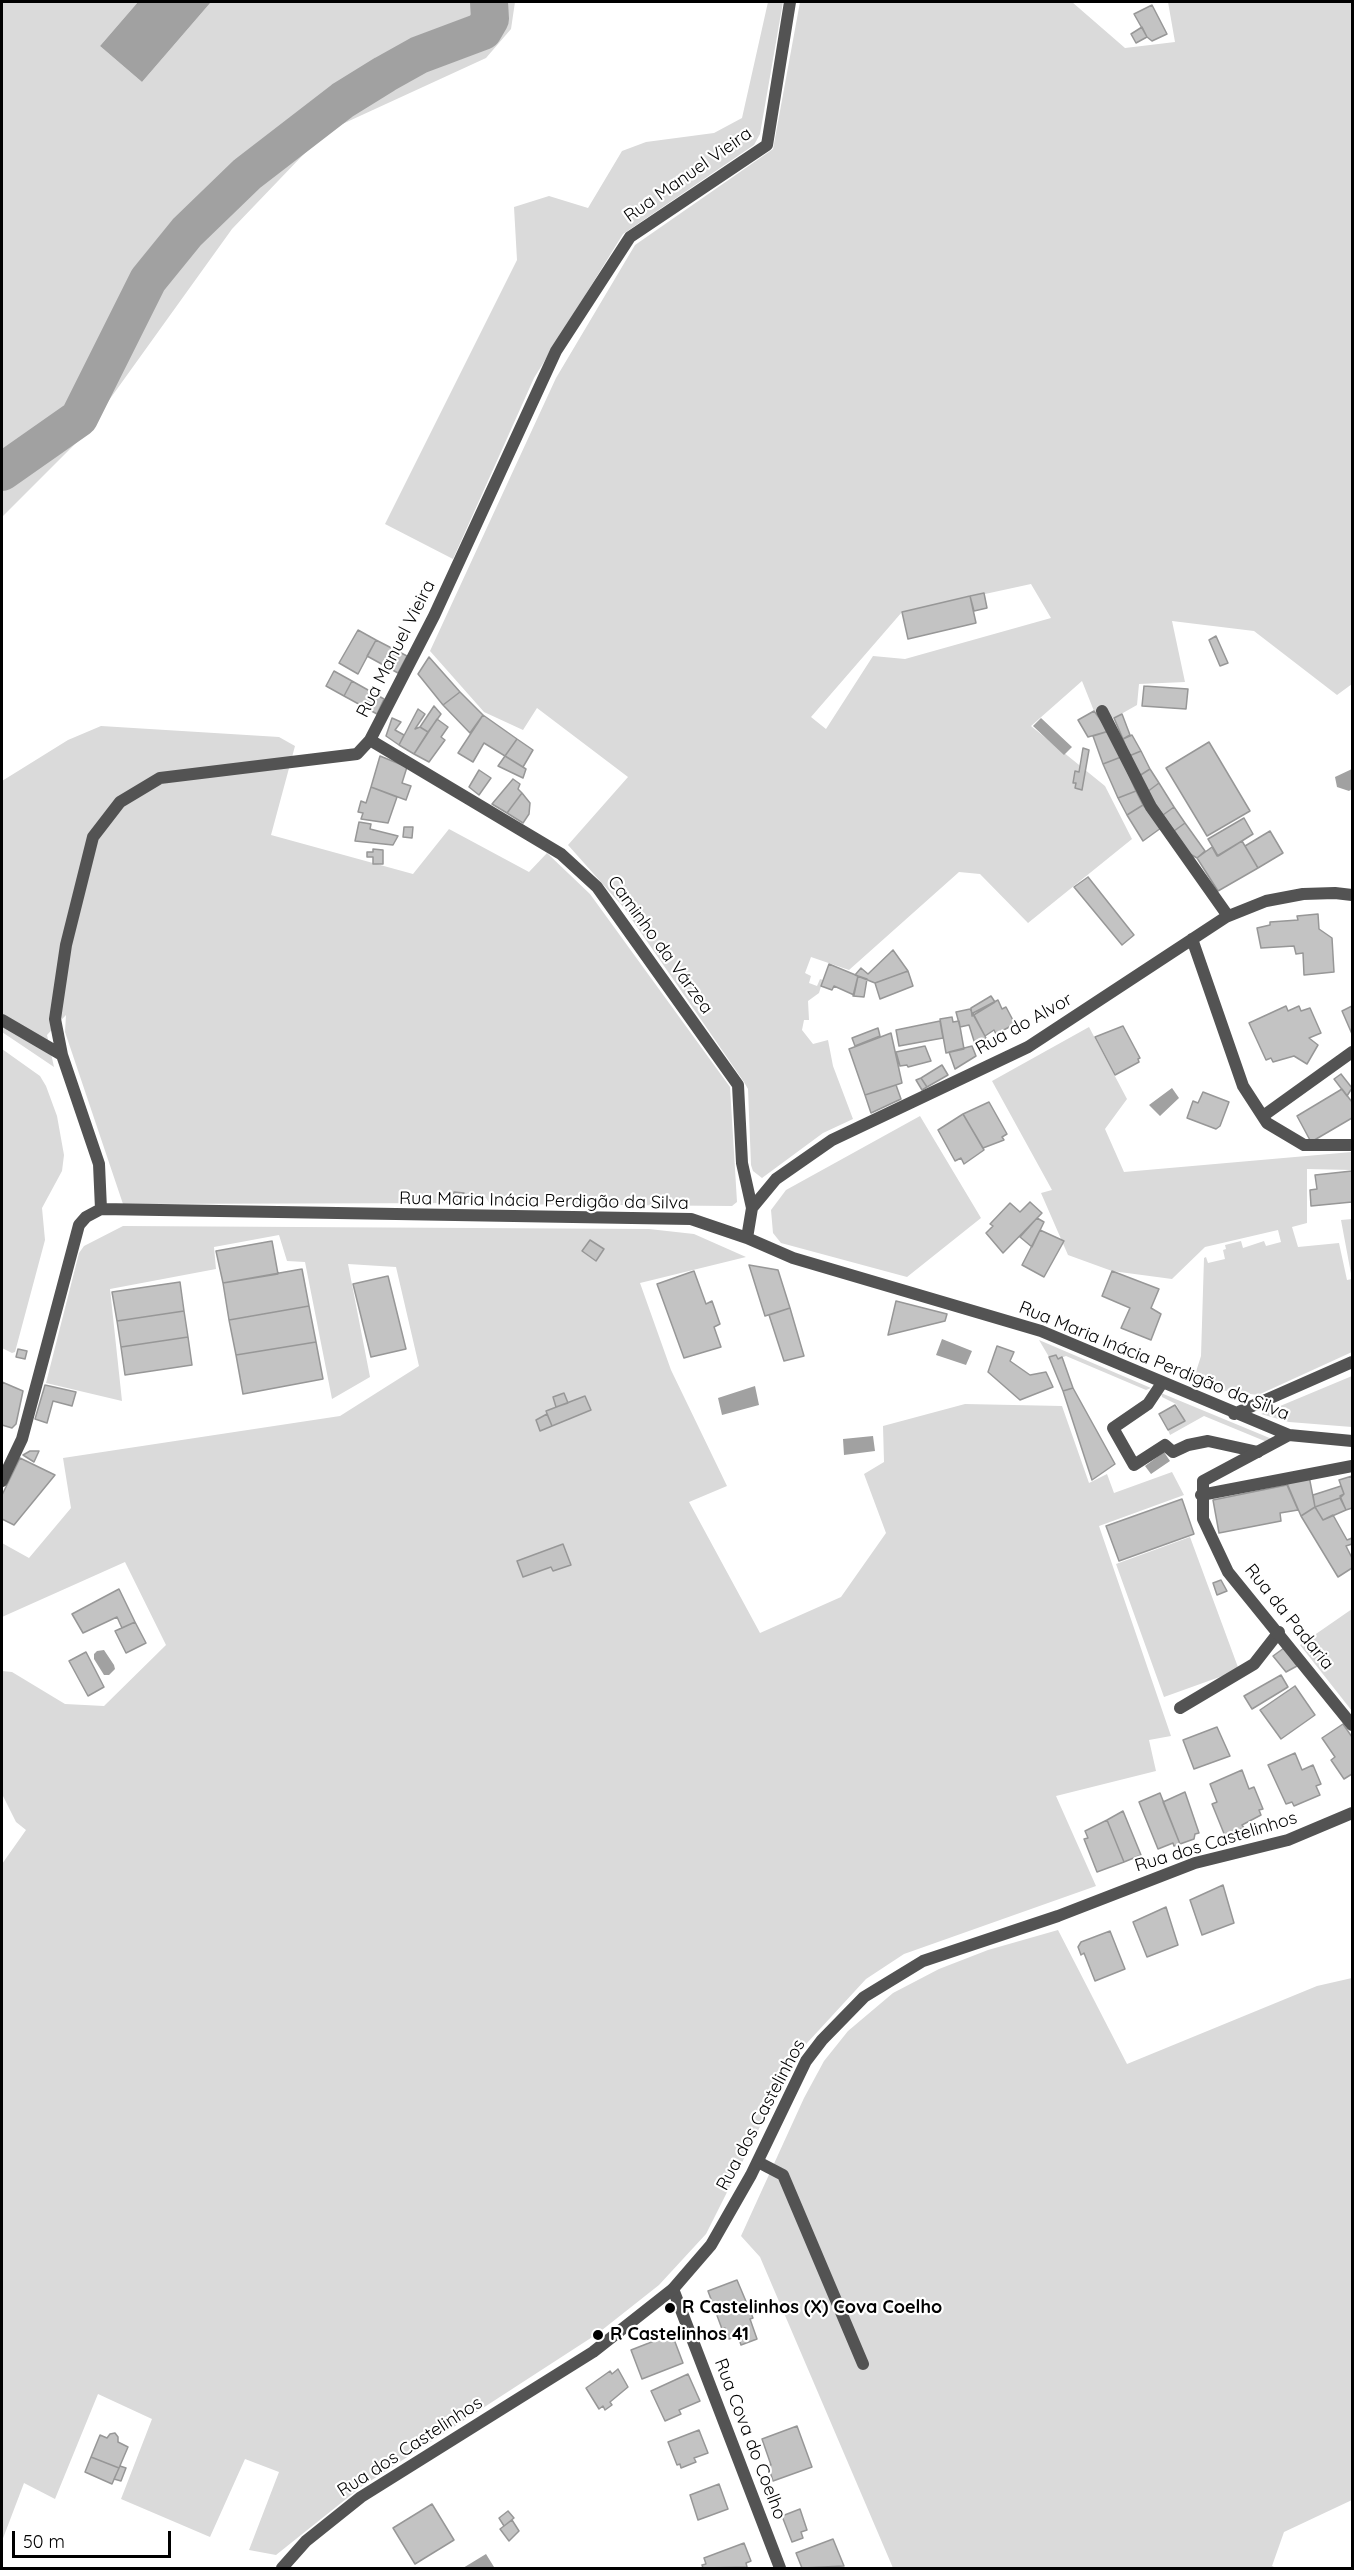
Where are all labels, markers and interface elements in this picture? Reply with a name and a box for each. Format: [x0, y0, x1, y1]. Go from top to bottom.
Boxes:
street label: Rua Manuel Vieira [620, 123, 756, 227]
street label: Rua Manuel Vieira [352, 577, 440, 721]
street label: Caminho da Várzea [603, 872, 717, 1018]
street label: Rua do Alvor [972, 989, 1076, 1059]
street label: Rua Maria Inácia Perdigão da Silva [399, 1188, 689, 1214]
street label: Rua Maria Inácia Perdigão da Silva [1016, 1297, 1292, 1425]
street label: Rua da Padaria [1240, 1560, 1338, 1674]
street label: Rua dos Castelinhos [1132, 1807, 1300, 1877]
street label: Rua dos Castelinhos [712, 2036, 810, 2194]
place label: R Castelinhos (X) Cova Coelho [682, 2297, 942, 2319]
marker: R Castelinhos (X) Cova Coelho [663, 2301, 677, 2315]
place label: R Castelinhos 41 [610, 2324, 749, 2346]
marker: R Castelinhos 41 [591, 2328, 605, 2342]
street label: Rua Cova do Coelho [709, 2356, 791, 2522]
street label: Rua dos Castelinhos [334, 2392, 486, 2502]
scale bar [15, 2519, 174, 2557]
text: 50 m [23, 2530, 65, 2553]

